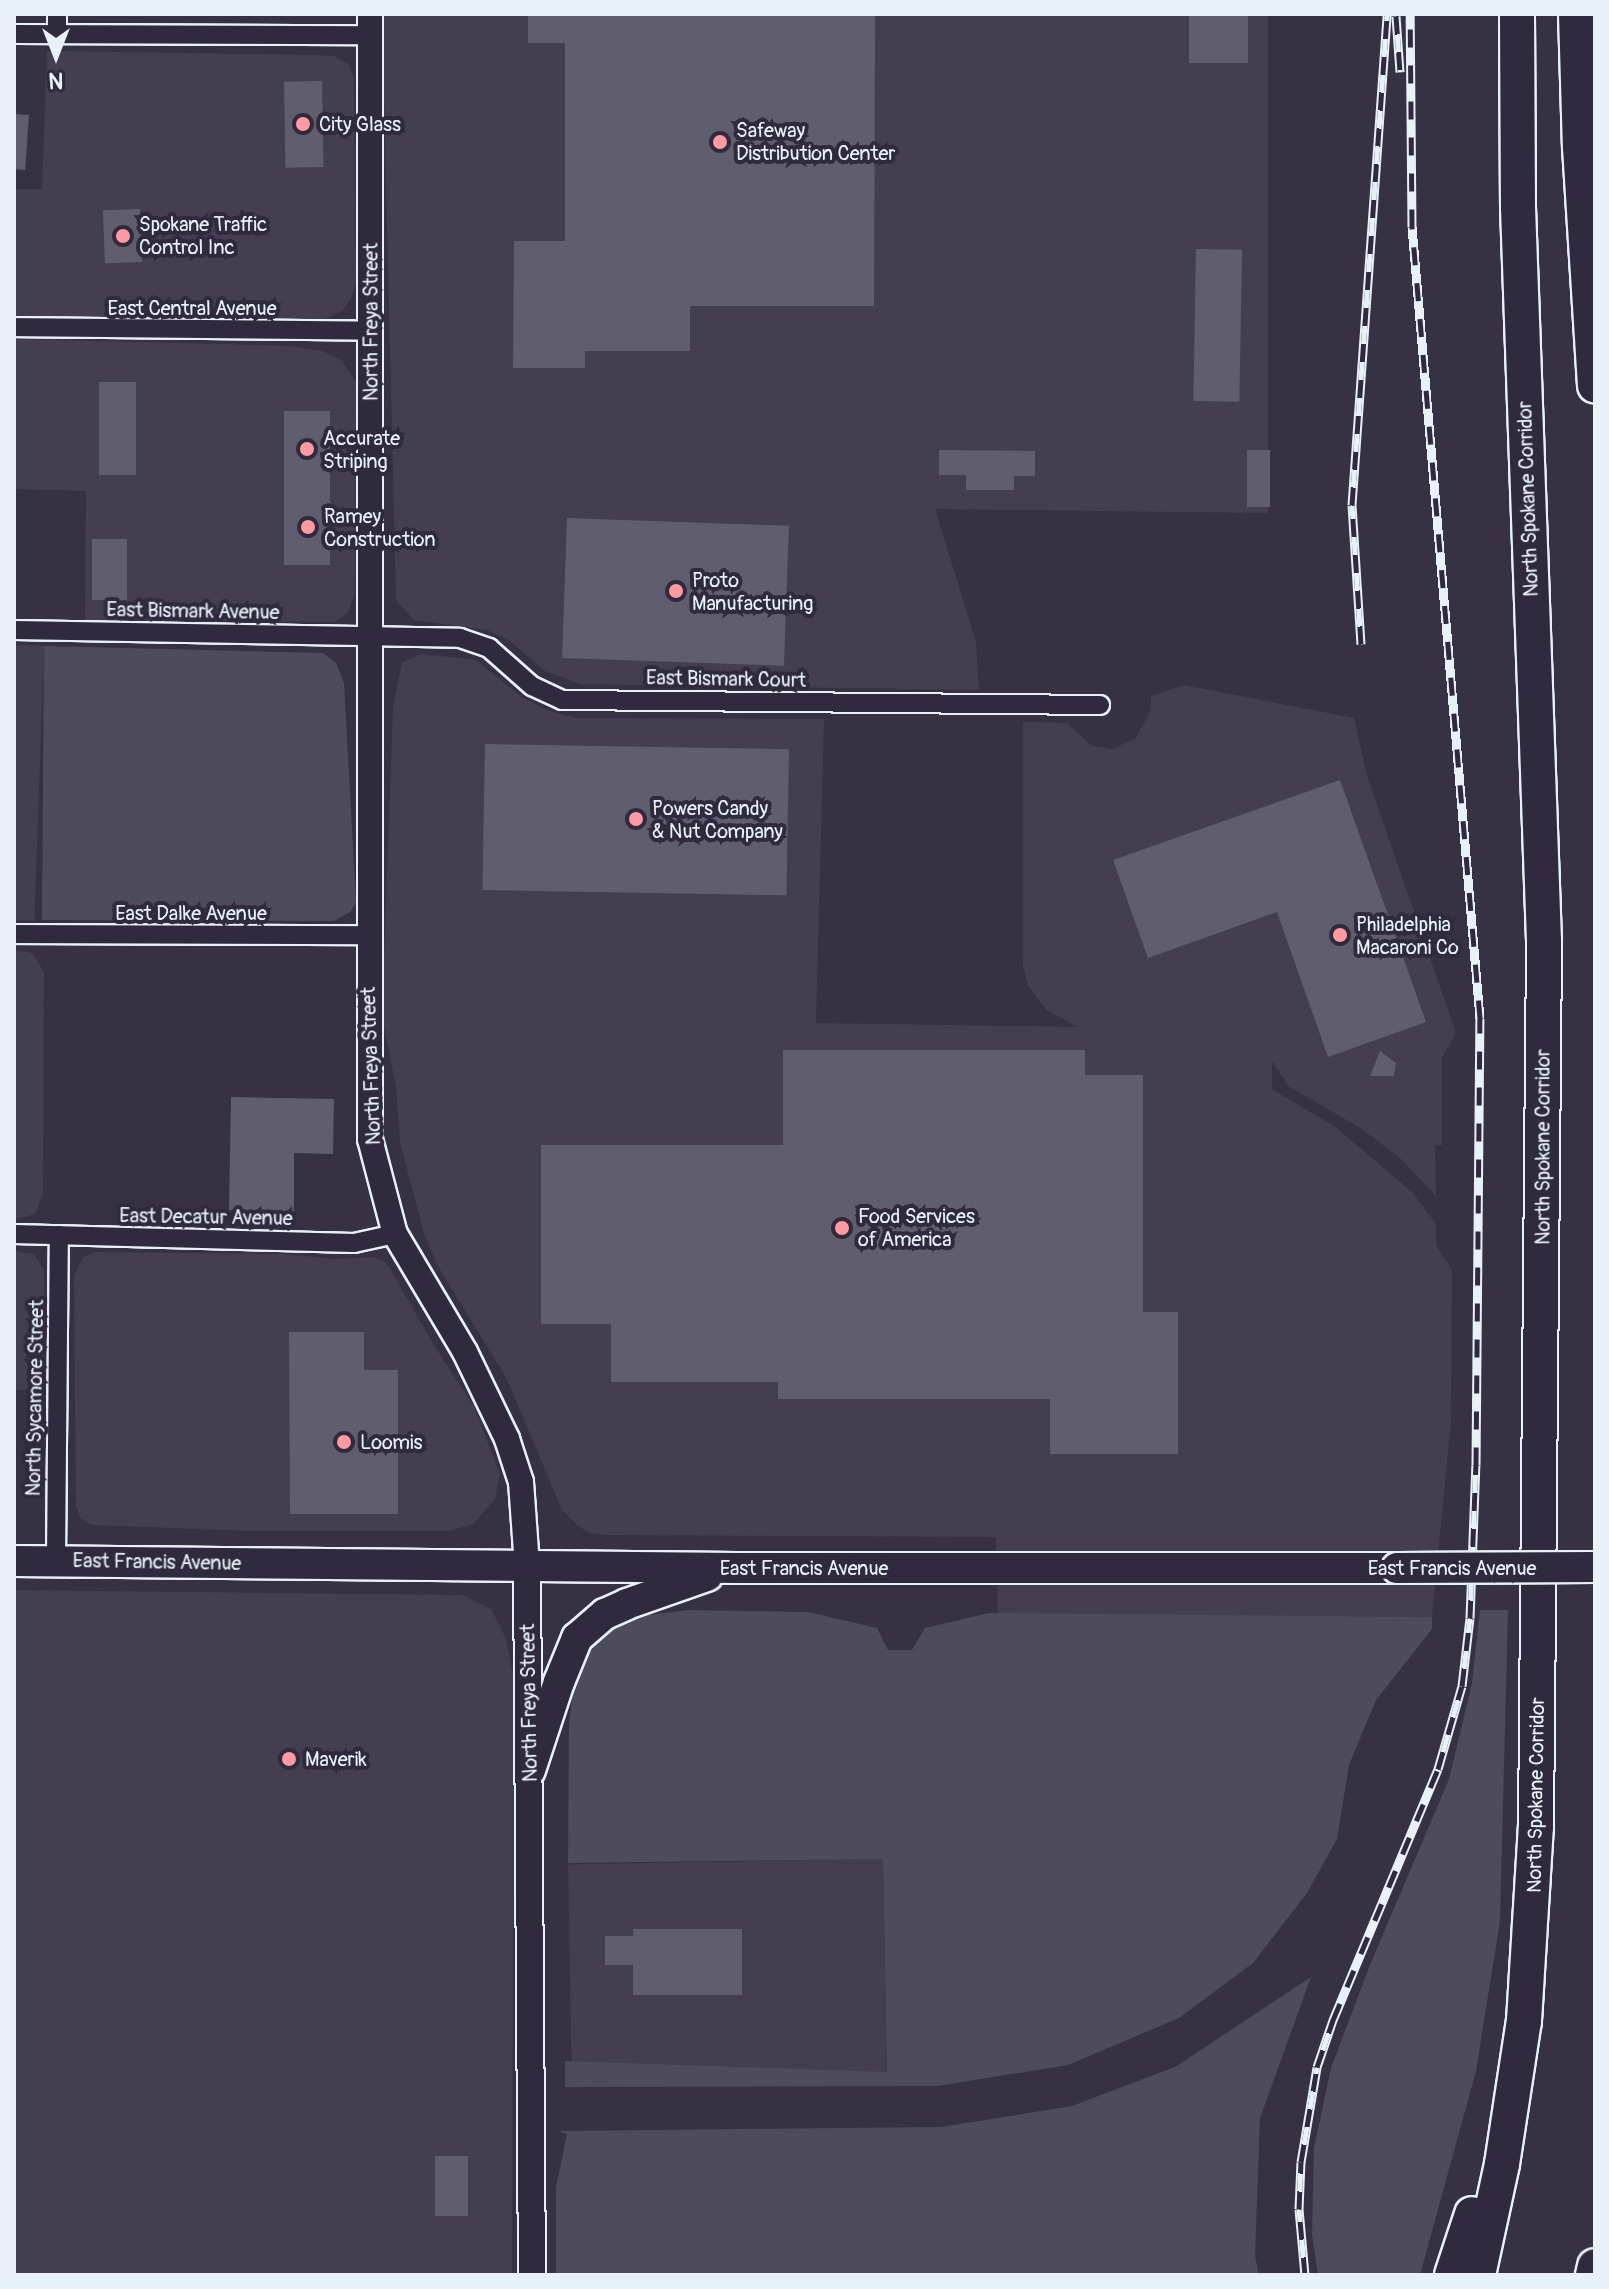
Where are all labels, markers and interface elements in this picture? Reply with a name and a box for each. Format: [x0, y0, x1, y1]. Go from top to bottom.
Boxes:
north arrow [16, 16, 96, 96]
text: N [49, 66, 63, 94]
place label: City Glass [319, 112, 401, 136]
marker: City Glass [294, 115, 312, 133]
place label: Safeway Distribution Center [736, 118, 895, 165]
marker: Safeway Distribution Center [711, 133, 729, 151]
place label: Spokane Traffic Control Inc [139, 212, 267, 259]
marker: Spokane Traffic Control Inc [114, 227, 132, 245]
street label: North Freya Street [359, 243, 383, 401]
street label: East Central Avenue [107, 296, 277, 320]
street label: North Spokane Corridor [1513, 401, 1543, 597]
place label: Accurate Striping [323, 426, 400, 473]
marker: Accurate Striping [298, 440, 316, 458]
place label: Ramey Construction [324, 504, 436, 551]
marker: Ramey Construction [299, 518, 317, 536]
place label: Proto Manufacturing [692, 568, 813, 615]
marker: Proto Manufacturing [667, 582, 685, 600]
street label: East Bismark Avenue [106, 597, 280, 625]
street label: East Bismark Court [646, 666, 806, 692]
place label: Powers Candy & Nut Company [652, 796, 783, 843]
marker: Powers Candy & Nut Company [627, 810, 645, 828]
street label: East Dalke Avenue [115, 901, 267, 925]
place label: Philadelphia Macaroni Co [1356, 912, 1459, 959]
marker: Philadelphia Macaroni Co [1331, 926, 1349, 944]
street label: North Freya Street [356, 987, 386, 1145]
street label: North Spokane Corridor [1531, 1049, 1555, 1245]
street label: East Decatur Avenue [119, 1203, 293, 1231]
place label: Food Services of America [858, 1204, 975, 1251]
marker: Food Services of America [833, 1219, 851, 1237]
street label: North Sycamore Street [21, 1300, 49, 1496]
place label: Loomis [360, 1430, 422, 1454]
marker: Loomis [335, 1433, 353, 1451]
street label: East Francis Avenue [72, 1549, 242, 1575]
street label: East Francis Avenue [720, 1556, 888, 1580]
street label: East Francis Avenue [1368, 1556, 1536, 1580]
street label: North Freya Street [516, 1624, 542, 1782]
street label: North Spokane Corridor [1522, 1697, 1550, 1893]
place label: Maverik [305, 1747, 367, 1771]
marker: Maverik [280, 1750, 298, 1768]

